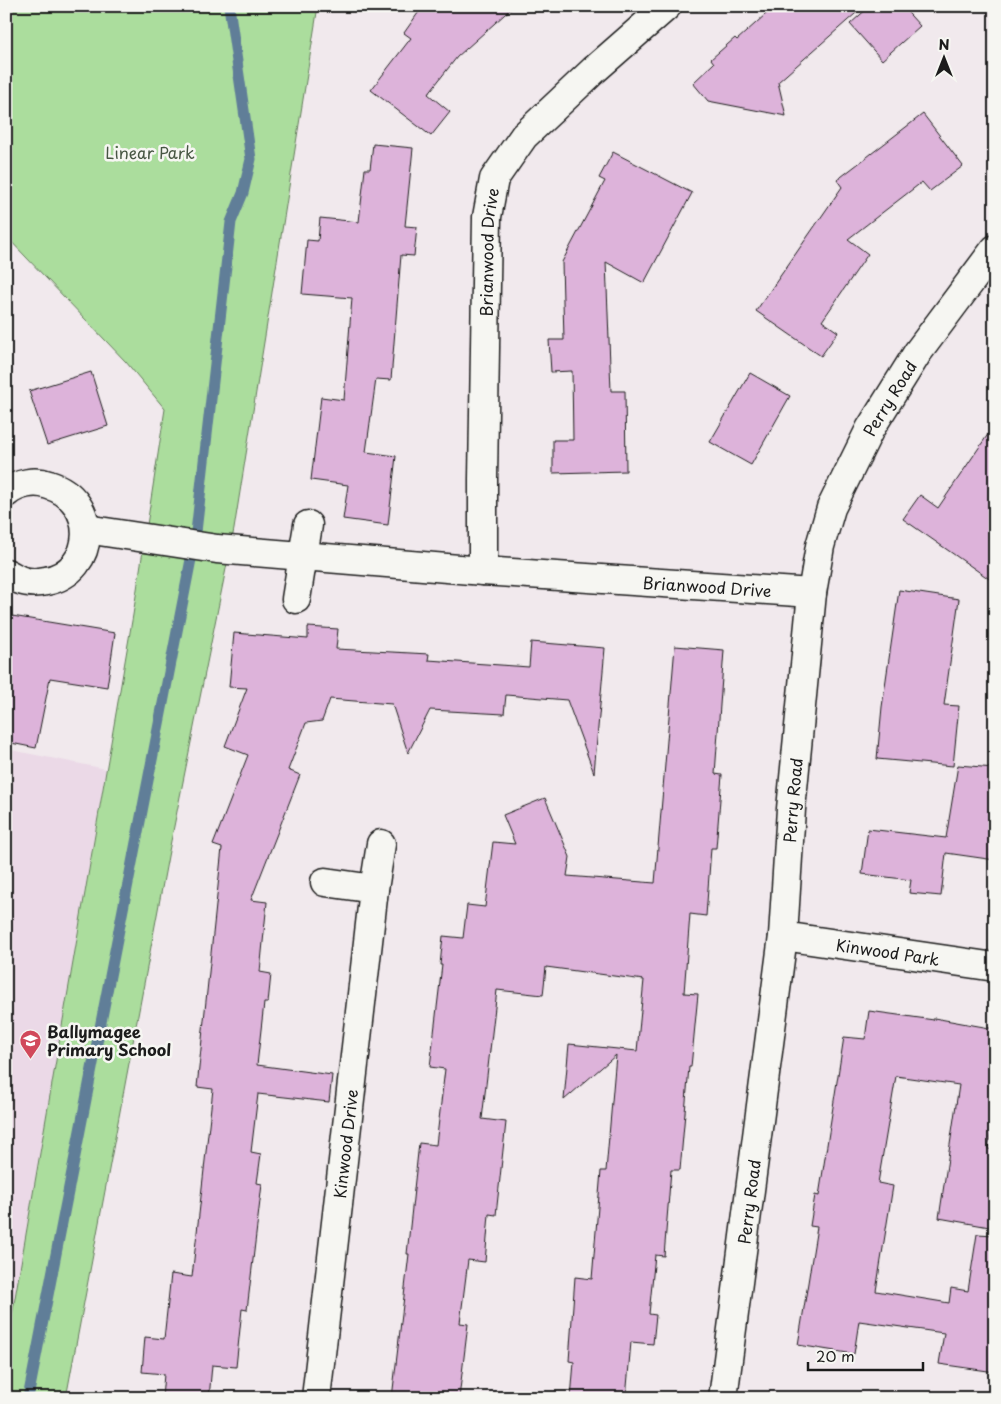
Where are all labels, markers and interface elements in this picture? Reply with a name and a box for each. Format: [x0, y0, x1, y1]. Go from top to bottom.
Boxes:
north arrow [918, 32, 968, 82]
text: N [938, 34, 950, 55]
park label: Linear Park [105, 140, 195, 164]
street label: Brianwood Drive [473, 186, 504, 317]
street label: Perry Road [857, 356, 922, 440]
street label: Brianwood Drive [642, 570, 772, 602]
street label: Perry Road [777, 757, 808, 843]
street label: Kinwood Park [835, 932, 942, 971]
place label: Ballymagee Primary School [47, 1019, 171, 1061]
school or university icon: Ballymagee Primary School [19, 1028, 43, 1059]
street label: Kinwood Drive [327, 1088, 363, 1199]
street label: Perry Road [731, 1158, 766, 1245]
scale bar [808, 1339, 924, 1371]
text: 20 m [816, 1344, 855, 1367]

